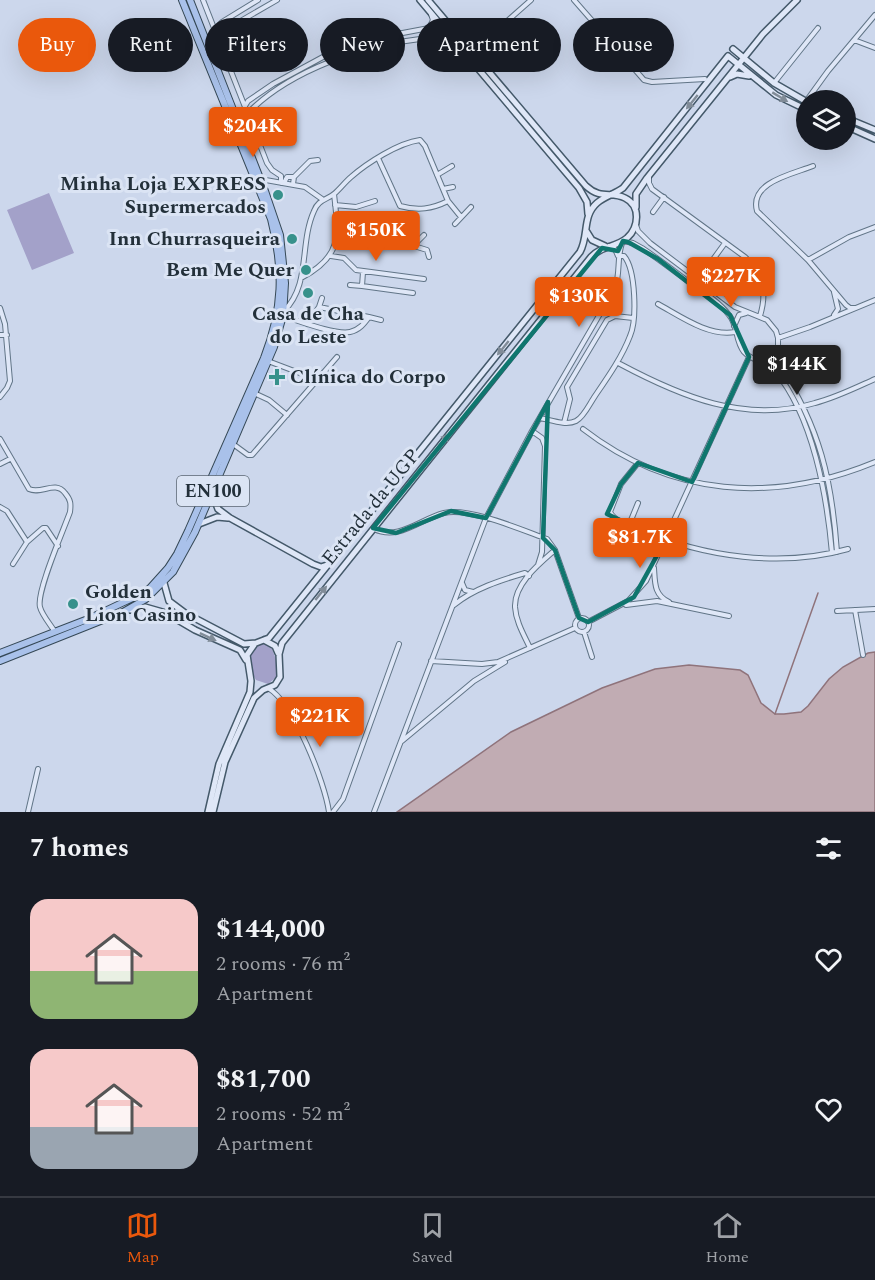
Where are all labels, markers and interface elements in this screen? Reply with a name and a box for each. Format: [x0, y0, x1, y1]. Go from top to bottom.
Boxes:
chip: Buy [18, 18, 96, 72]
chip: Rent [108, 18, 193, 72]
chip: Filters [205, 18, 308, 72]
chip: New [320, 18, 405, 72]
chip: Apartment [417, 18, 561, 72]
chip: House [573, 18, 674, 72]
map controls [796, 90, 856, 150]
button: layers [796, 90, 856, 150]
one-way arrow [772, 92, 789, 102]
one-way arrow [687, 94, 699, 109]
pin: $204K [211, 107, 295, 158]
text: $204K [223, 111, 283, 141]
place label: Minha Loja EXPRESS Supermercados [60, 169, 266, 222]
marker: Minha Loja EXPRESS Supermercados [271, 188, 285, 202]
pin: $150K [334, 211, 418, 262]
text: $150K [346, 215, 406, 245]
place label: Inn Churrasqueira [109, 224, 281, 254]
marker: Inn Churrasqueira [285, 232, 299, 246]
place label: Bem Me Quer [166, 255, 294, 285]
pin: $227K [689, 257, 773, 308]
text: $227K [701, 261, 761, 291]
marker: Bem Me Quer [299, 263, 313, 277]
pin: $130K [537, 277, 621, 328]
text: $130K [549, 281, 609, 311]
marker: Casa de Cha do Leste [301, 286, 315, 300]
place label: Casa de Cha do Leste [252, 299, 365, 352]
one-way arrow [496, 340, 509, 356]
pin: $144K [755, 345, 839, 396]
text: $144K [767, 349, 827, 379]
place label: Clínica do Corpo [290, 362, 446, 392]
marker: Clínica do Corpo [268, 368, 286, 386]
one-way arrow [436, 434, 449, 449]
street label: Estrada da UGP [314, 442, 428, 572]
road number: EN100 [177, 476, 249, 506]
pin: $81.7K [591, 518, 689, 569]
text: $81.7K [607, 522, 673, 552]
place label: Golden Lion Casino [85, 577, 196, 630]
one-way arrow [314, 586, 326, 601]
marker: Golden Lion Casino [66, 597, 80, 611]
one-way arrow [199, 632, 216, 641]
pin: $221K [278, 697, 362, 748]
text: $221K [290, 701, 350, 731]
text: 7 homes [30, 828, 129, 868]
icon: filters [812, 832, 845, 865]
text: $144,000 [216, 909, 325, 949]
icon: home [78, 923, 150, 995]
icon: heart [812, 943, 845, 976]
text: 2 rooms · 76 m² [216, 949, 350, 979]
text: Apartment [216, 979, 313, 1009]
text: $81,700 [216, 1059, 310, 1099]
icon: home [78, 1073, 150, 1145]
icon: heart [812, 1093, 845, 1126]
text: 2 rooms · 52 m² [216, 1099, 350, 1129]
text: Apartment [216, 1129, 313, 1159]
tab: Map [126, 1209, 159, 1269]
tab: Saved [412, 1209, 453, 1269]
tab: Home [706, 1209, 749, 1269]

